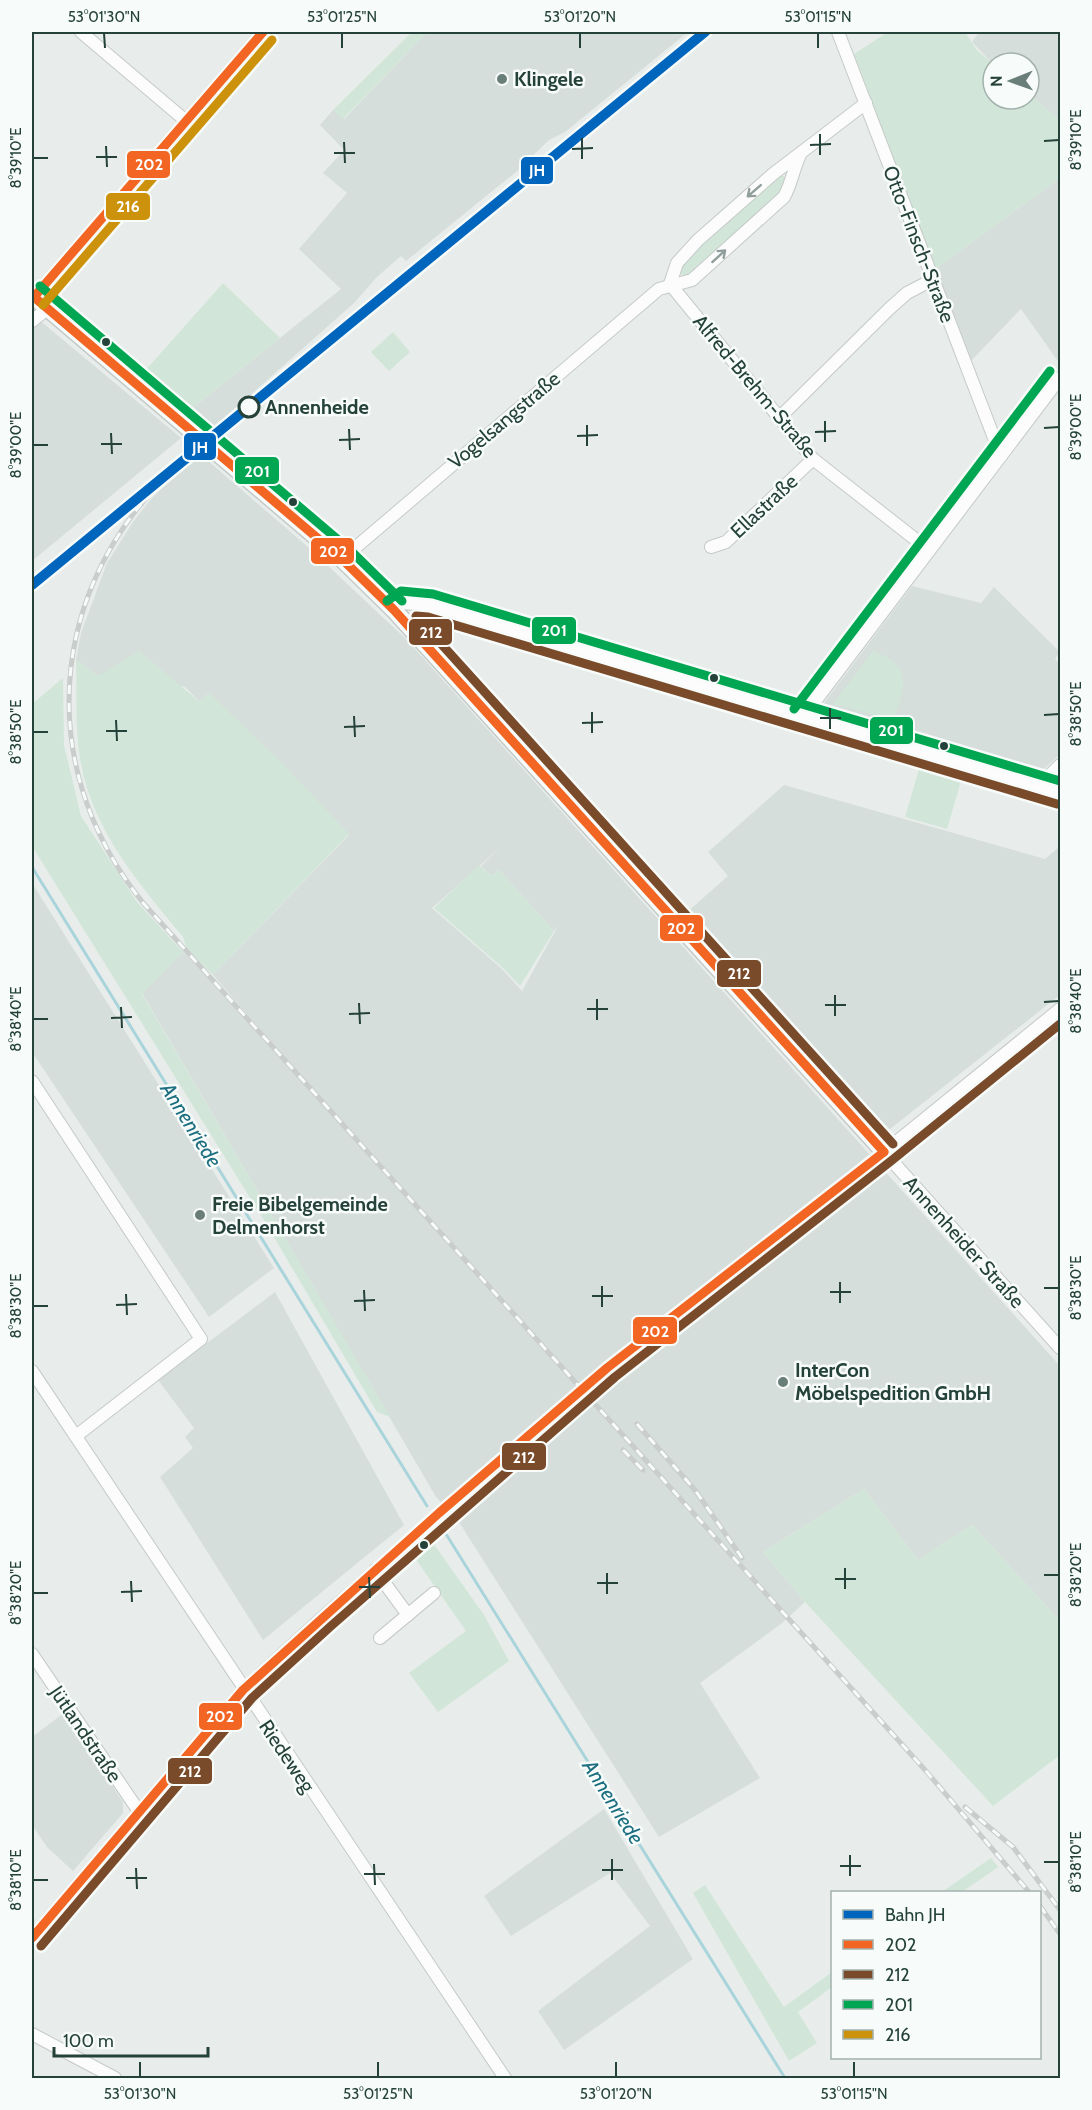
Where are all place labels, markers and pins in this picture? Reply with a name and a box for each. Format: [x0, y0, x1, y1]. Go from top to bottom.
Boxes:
place label: Klingele [514, 67, 583, 91]
marker: Klingele [495, 72, 509, 86]
unlabelled marker [100, 336, 112, 348]
place label: Annenheide [265, 395, 369, 419]
marker: Annenheide [238, 396, 260, 418]
unlabelled marker [287, 496, 299, 508]
unlabelled marker [708, 672, 720, 684]
unlabelled marker [938, 740, 950, 752]
place label: Freie Bibelgemeinde Delmenhorst [212, 1192, 388, 1239]
marker: Freie Bibelgemeinde Delmenhorst [193, 1208, 207, 1222]
place label: InterCon Möbelspedition GmbH [795, 1358, 991, 1405]
marker: InterCon Möbelspedition GmbH [776, 1375, 790, 1389]
unlabelled marker [418, 1539, 430, 1551]

